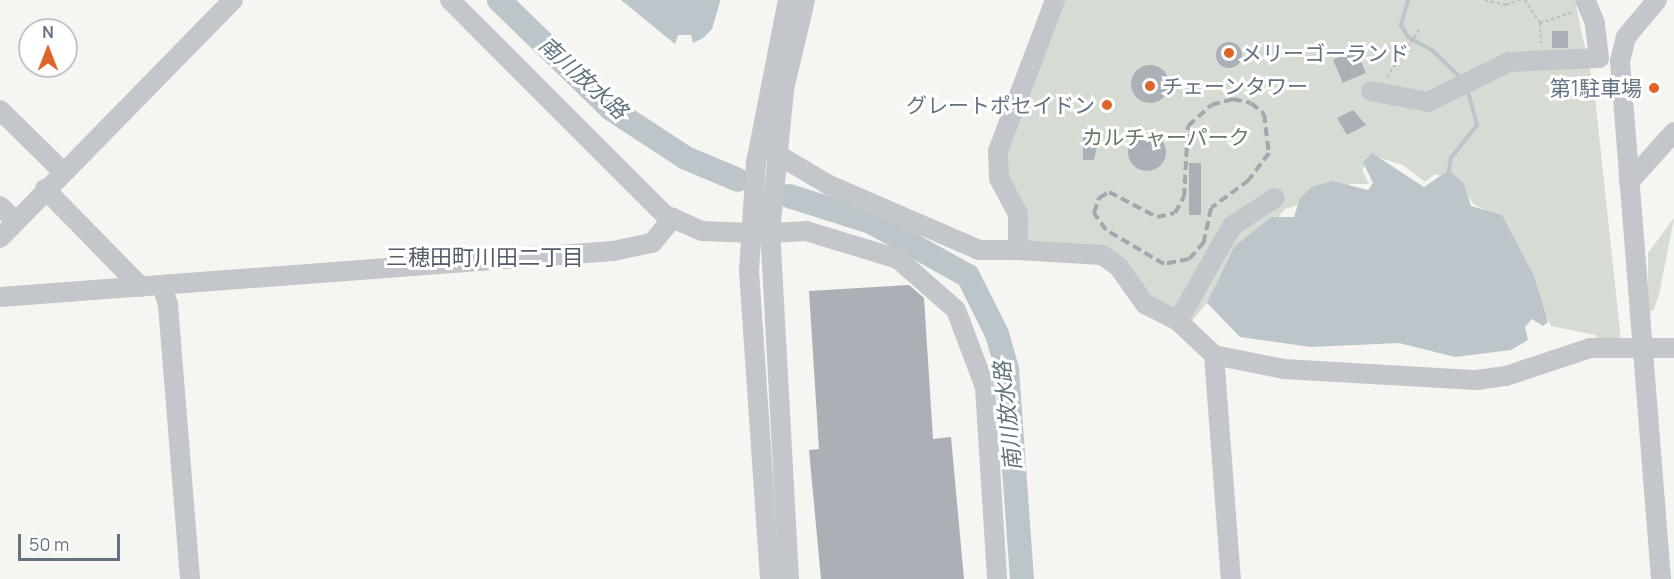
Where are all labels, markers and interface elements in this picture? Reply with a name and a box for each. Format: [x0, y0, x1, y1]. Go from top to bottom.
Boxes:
north arrow [18, 18, 78, 78]
text: N [42, 21, 54, 43]
water label: 南川放水路 [533, 31, 633, 125]
place label: メリーゴーランド [1241, 40, 1409, 66]
marker: メリーゴーランド [1222, 46, 1236, 60]
place label: チェーンタワー [1162, 73, 1309, 99]
place label: 第1駐車場 [1550, 75, 1642, 101]
marker: チェーンタワー [1143, 79, 1157, 93]
marker: 第1駐車場 [1647, 81, 1661, 95]
place label: グレートポセイドン [906, 92, 1095, 118]
marker: グレートポセイドン [1100, 98, 1114, 112]
park label: カルチャーパーク [1082, 124, 1250, 150]
district label: 三穂田町川田二丁目 [386, 245, 584, 271]
water label: 南川放水路 [989, 360, 1027, 472]
scale bar [21, 522, 123, 560]
text: 50 m [29, 532, 69, 556]

